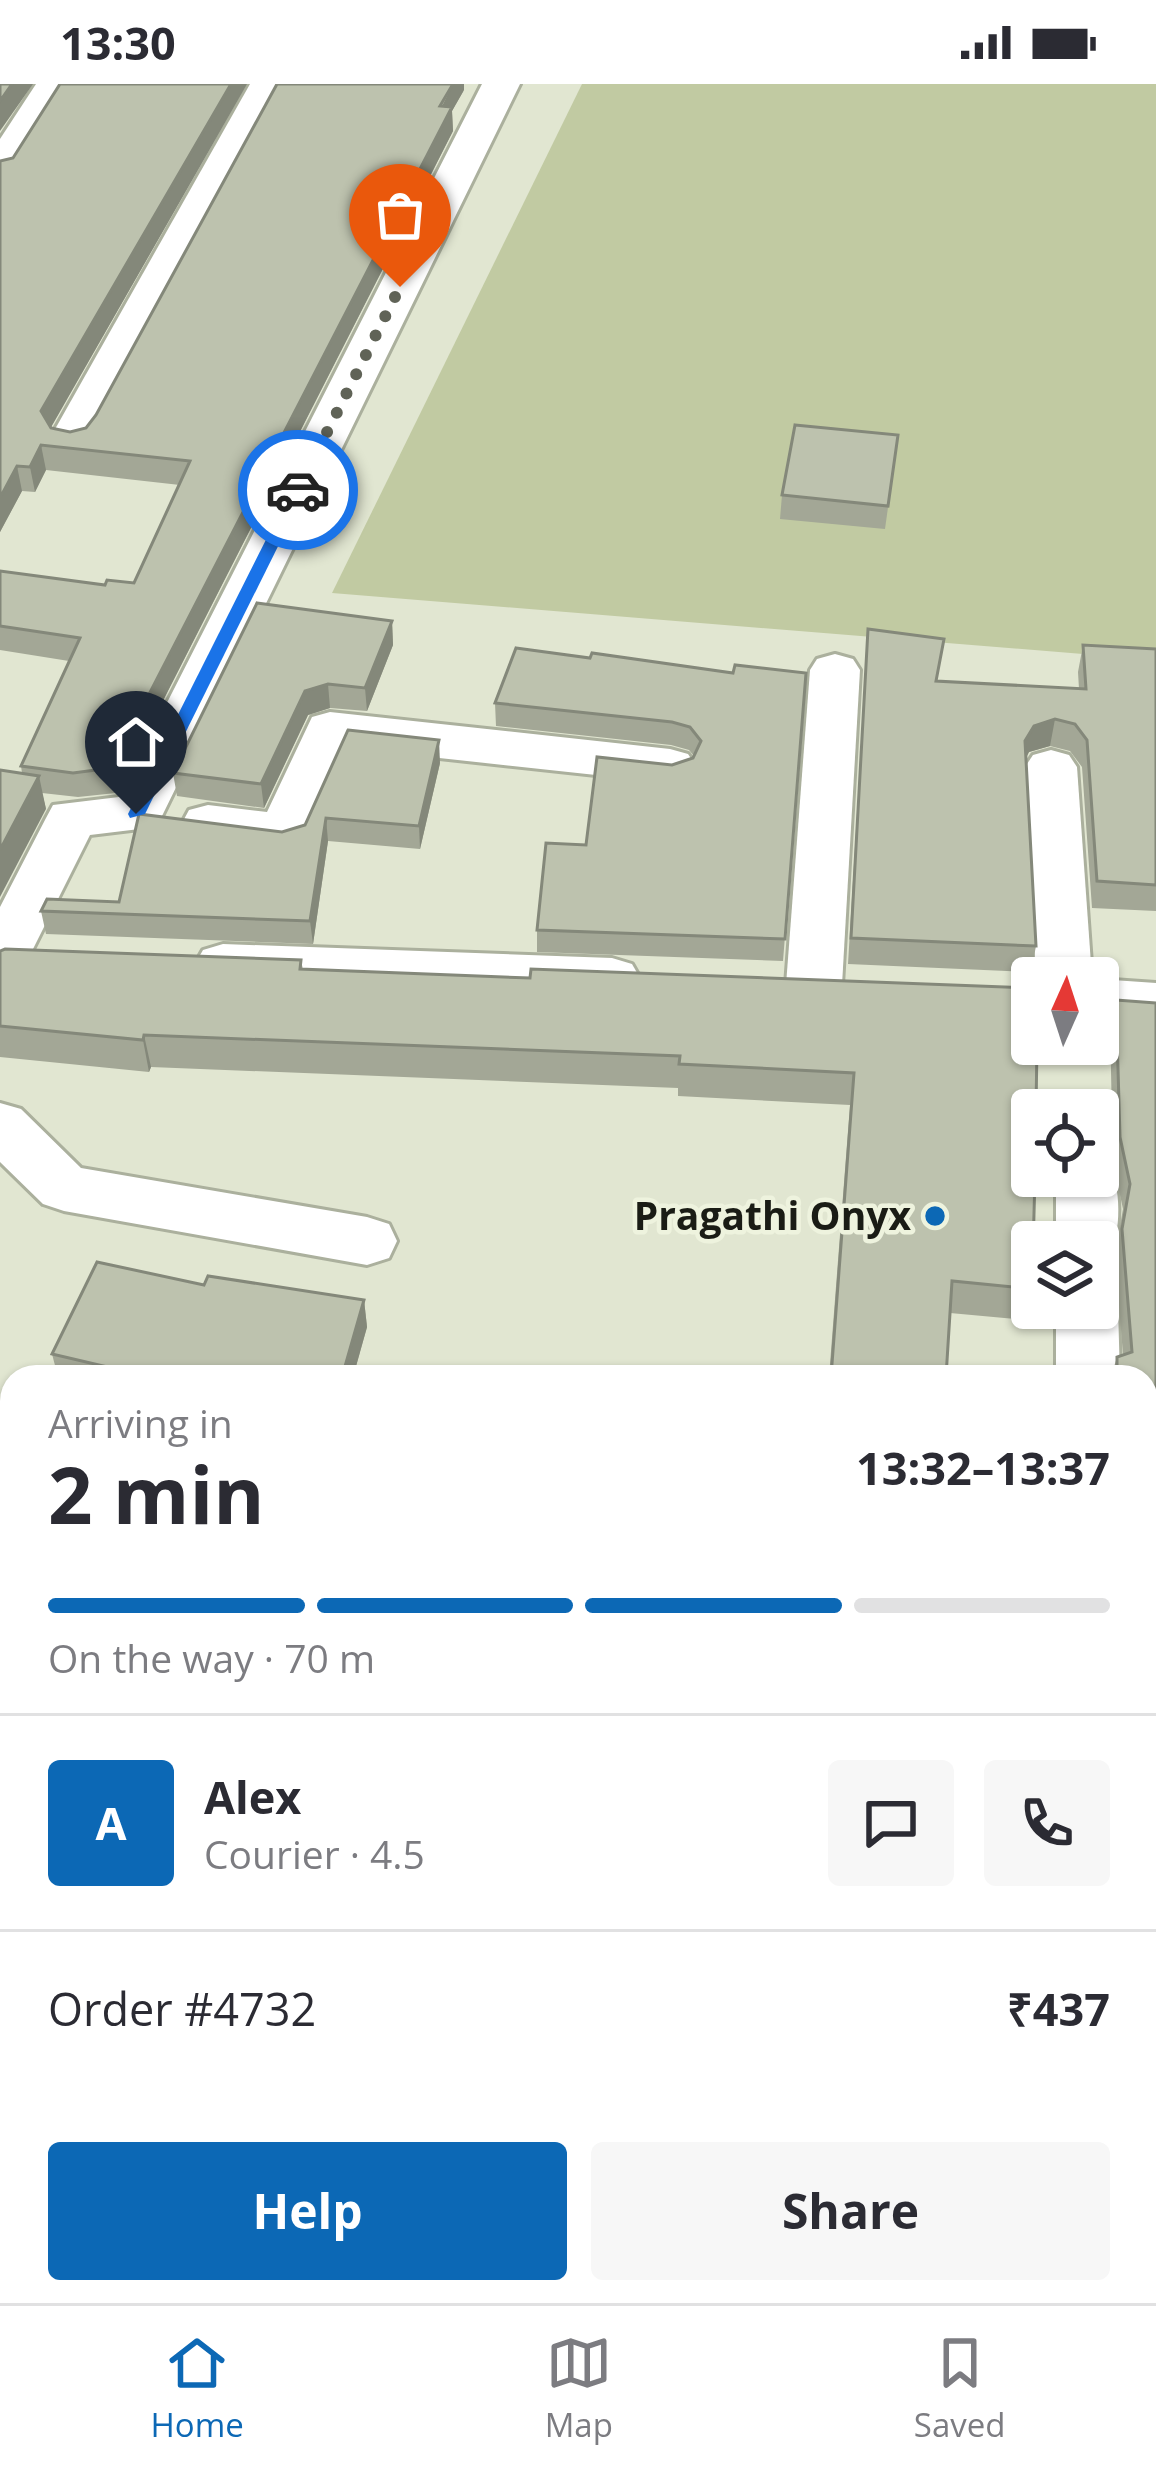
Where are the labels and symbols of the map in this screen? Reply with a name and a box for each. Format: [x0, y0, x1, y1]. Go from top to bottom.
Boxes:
pin [349, 164, 451, 287]
courier [238, 430, 358, 550]
pin [85, 691, 187, 814]
north arrow [1011, 957, 1119, 1065]
place label: Pragathi Onyx [634, 1188, 911, 1241]
marker: Pragathi Onyx [922, 1203, 948, 1229]

